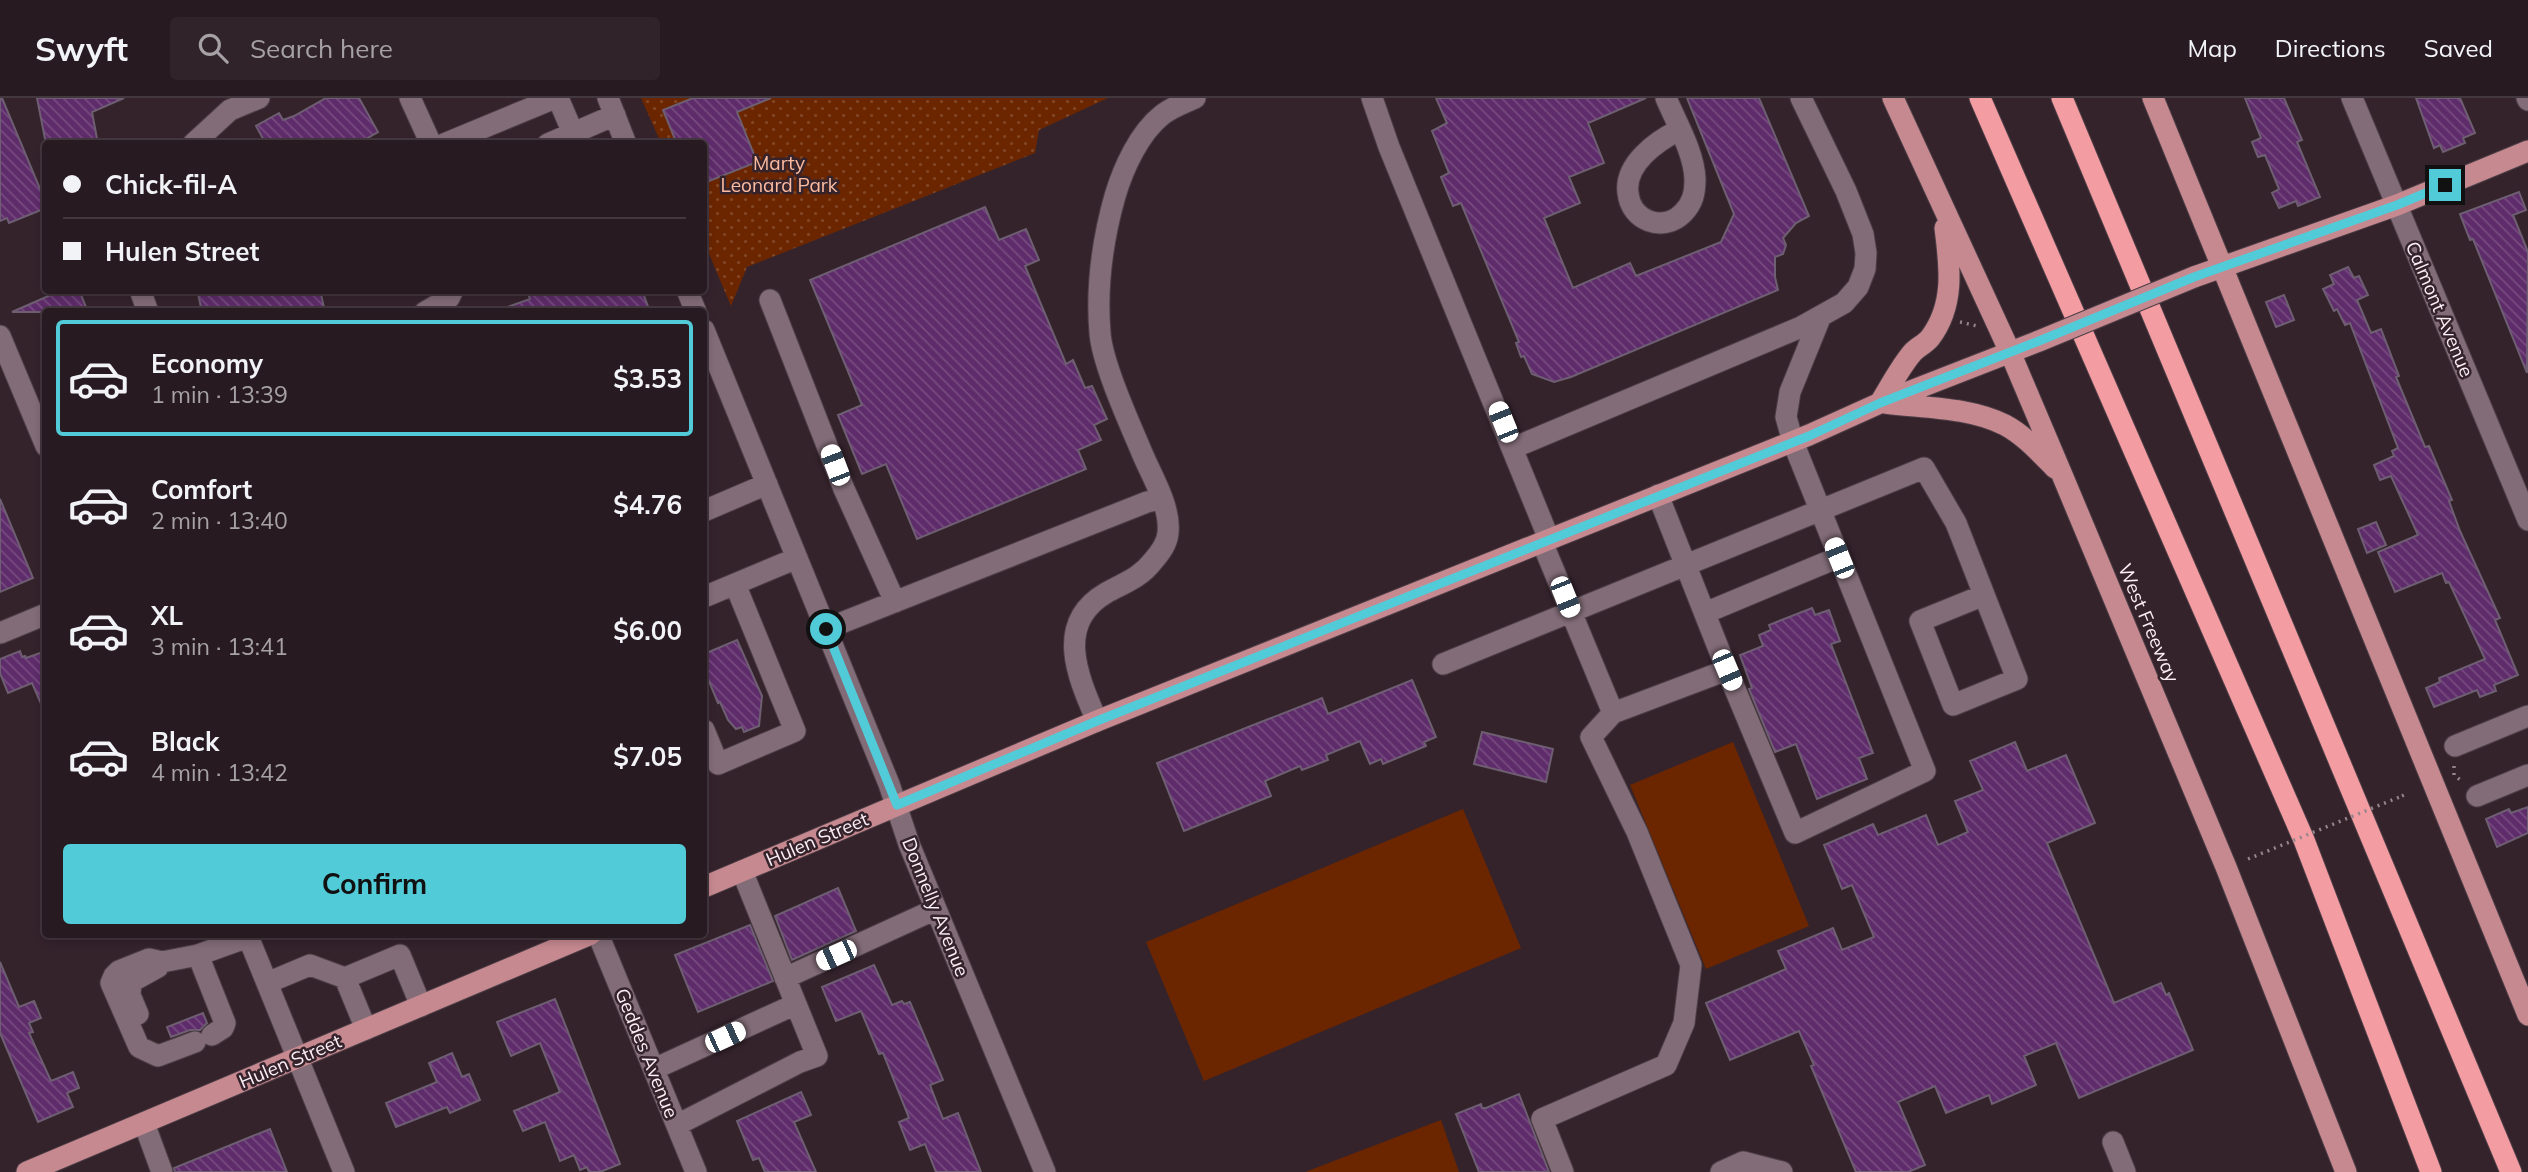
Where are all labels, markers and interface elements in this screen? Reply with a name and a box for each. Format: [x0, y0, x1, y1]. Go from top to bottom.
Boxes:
search box [170, 17, 660, 80]
text: Swyft [35, 28, 128, 69]
icon: search [194, 29, 232, 67]
text: Search here [250, 32, 393, 65]
text: Map [2187, 33, 2237, 63]
text: Directions [2275, 33, 2386, 63]
text: Saved [2424, 33, 2493, 63]
park label: Marty Leonard Park [720, 151, 838, 197]
text: Chick-fil-A [105, 168, 237, 201]
route end [2429, 169, 2461, 201]
text: Hulen Street [105, 235, 259, 268]
street label: Calmont Avenue [2401, 238, 2479, 380]
icon: car [67, 347, 130, 410]
text: Economy [151, 347, 263, 380]
text: $3.53 [613, 362, 682, 395]
text: 1 min · 13:39 [151, 380, 288, 409]
car [1486, 399, 1521, 445]
car [818, 442, 853, 488]
icon: car [67, 473, 130, 536]
text: Comfort [151, 473, 252, 506]
text: $4.76 [613, 488, 682, 521]
text: 2 min · 13:40 [151, 506, 288, 535]
car [1822, 535, 1857, 581]
street label: West Freeway [2113, 560, 2185, 686]
car [1548, 574, 1583, 620]
icon: car [67, 599, 130, 662]
text: XL [151, 599, 183, 632]
route start [810, 613, 842, 645]
text: $6.00 [613, 614, 682, 647]
text: 3 min · 13:41 [151, 632, 288, 661]
car [1710, 647, 1745, 693]
icon: car [67, 725, 130, 788]
text: Black [151, 725, 219, 758]
text: $7.05 [613, 740, 682, 773]
text: 4 min · 13:42 [151, 758, 288, 787]
street label: Hulen Street [762, 807, 872, 871]
street label: Donnelly Avenue [897, 834, 975, 980]
button: Confirm [63, 844, 686, 924]
car [813, 937, 860, 973]
street label: Geddes Avenue [610, 985, 684, 1121]
car [702, 1019, 749, 1055]
street label: Hulen Street [235, 1029, 345, 1093]

